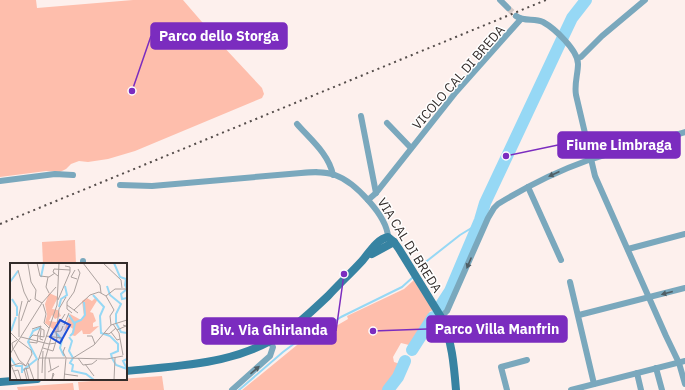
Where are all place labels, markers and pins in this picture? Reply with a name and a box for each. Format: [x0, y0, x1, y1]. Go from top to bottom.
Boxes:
callout: Parco dello Storga [151, 23, 287, 49]
callout: Fiume Limbraga [558, 132, 680, 158]
callout: Parco Villa Manfrin [427, 316, 567, 342]
callout: Biv. Via Ghirlanda [202, 318, 336, 344]

